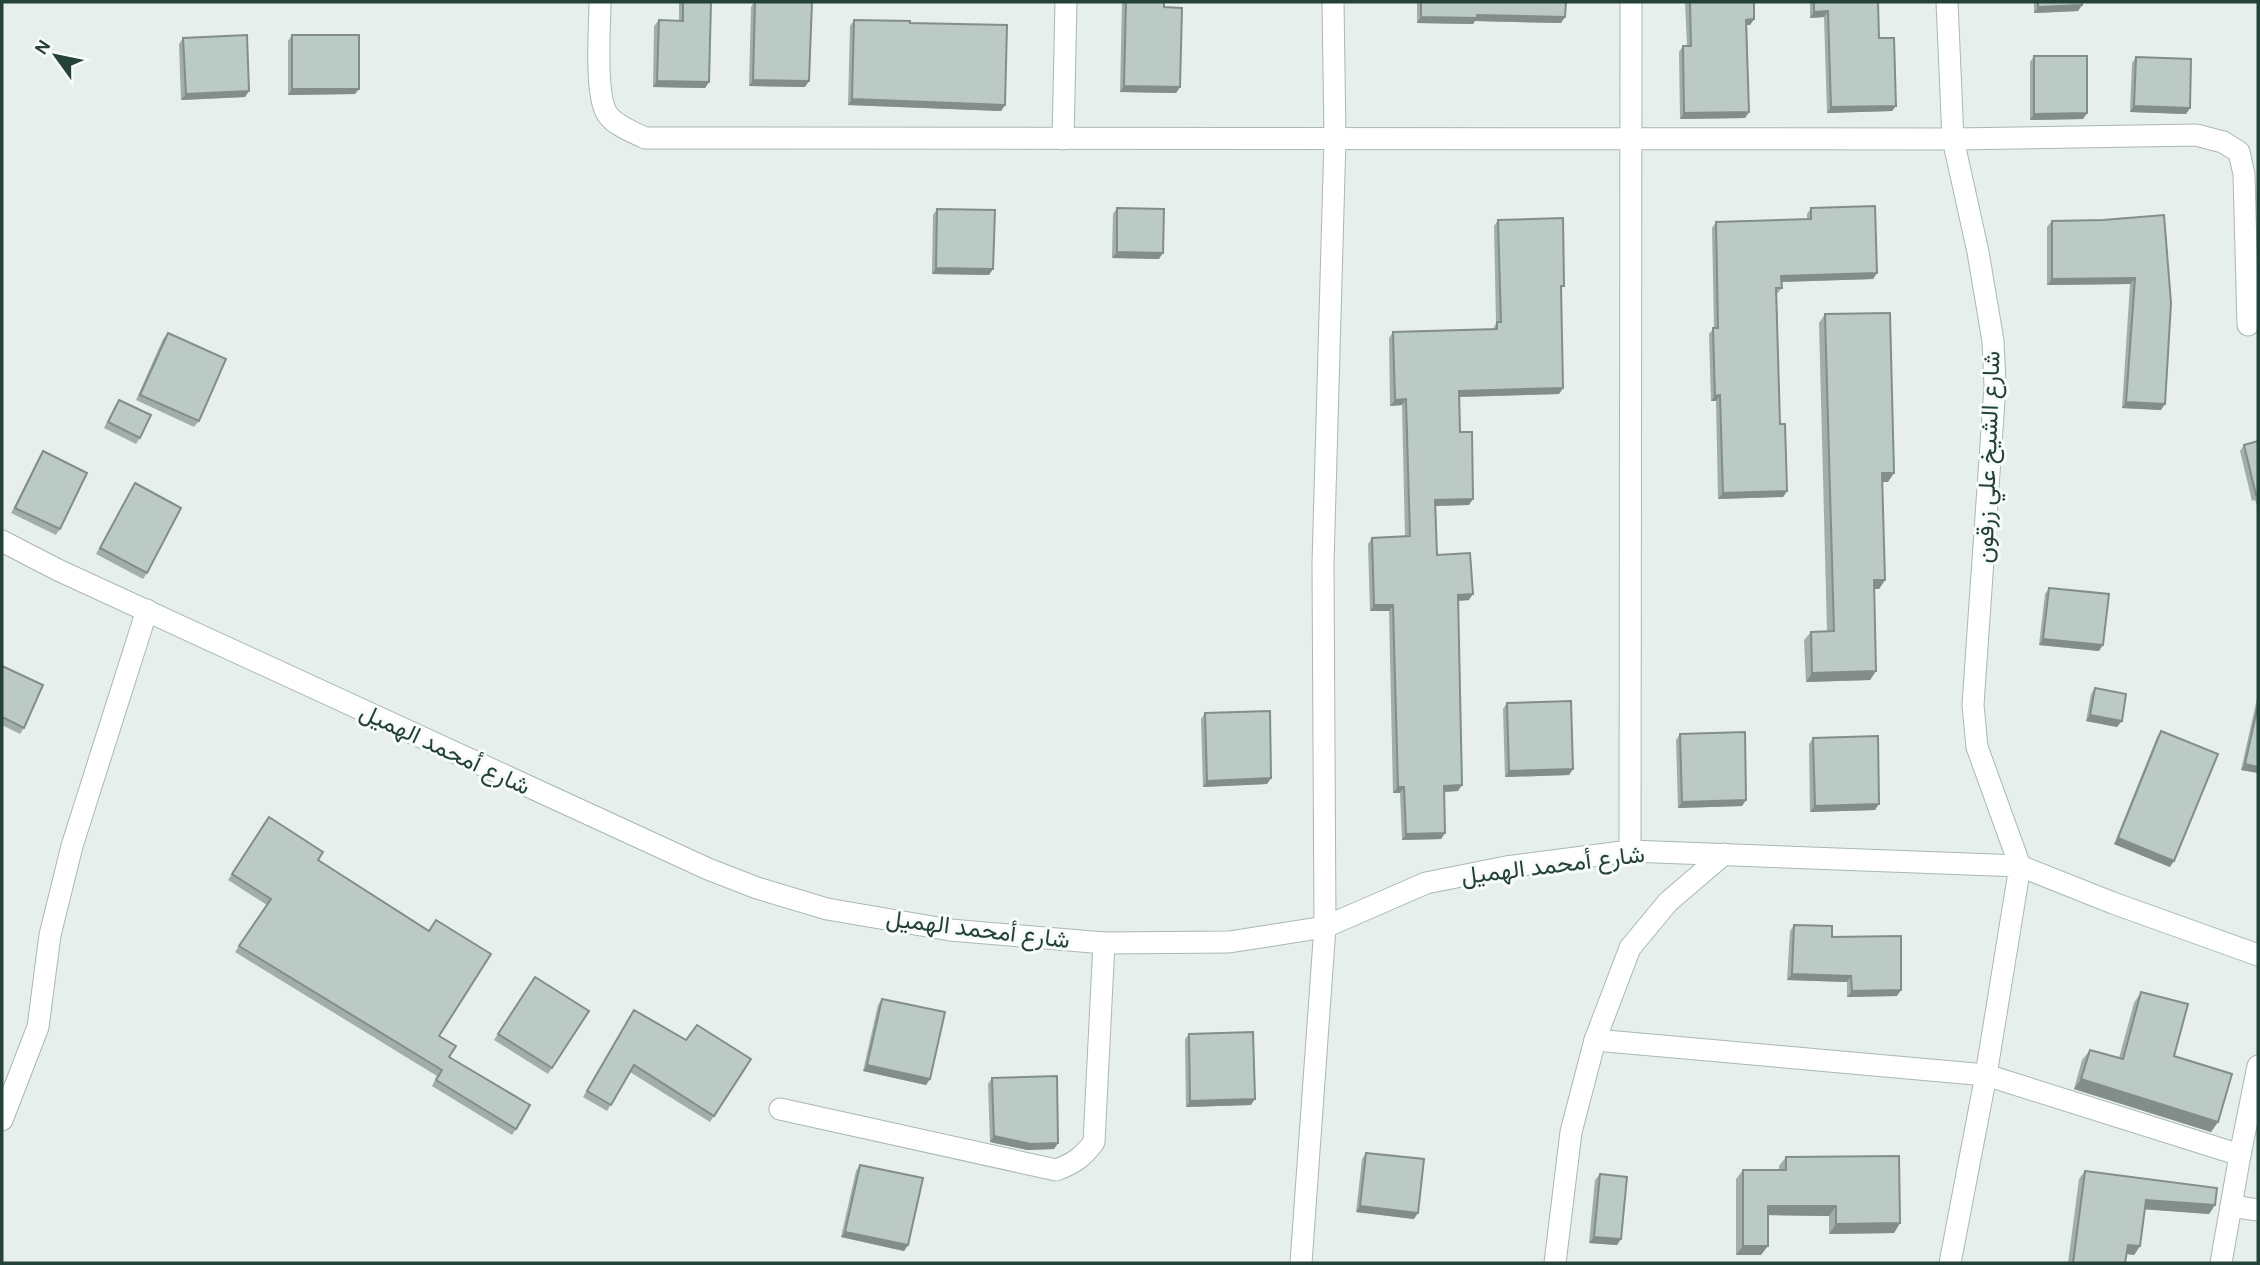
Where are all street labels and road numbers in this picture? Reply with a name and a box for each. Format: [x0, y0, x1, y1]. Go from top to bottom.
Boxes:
street label: شارع الشيخ علي زرقون [1970, 350, 2011, 564]
street label: شارع أمحمد الهميل [355, 697, 535, 803]
street label: شارع أمحمد الهميل [1460, 840, 1647, 892]
street label: شارع أمحمد الهميل [884, 904, 1071, 956]

